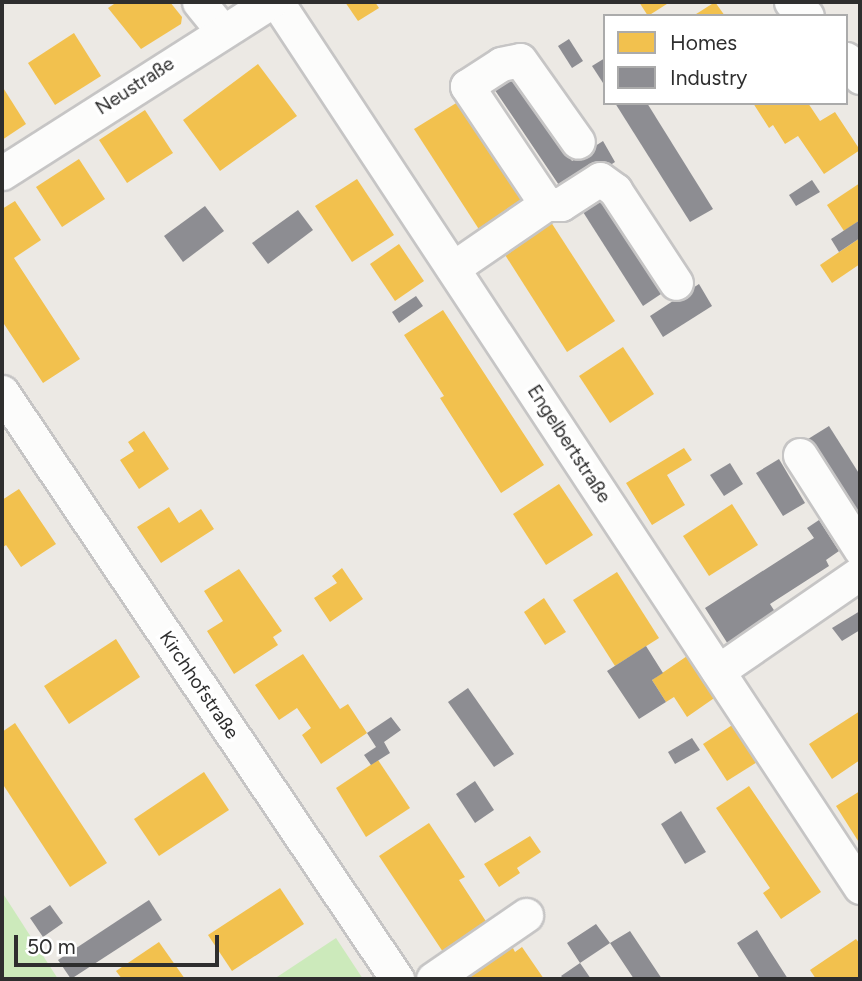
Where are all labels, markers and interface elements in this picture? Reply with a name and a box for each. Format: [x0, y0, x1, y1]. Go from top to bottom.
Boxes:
legend [603, 14, 848, 105]
text: Homes [670, 30, 737, 55]
street label: Neustraße [92, 52, 178, 120]
text: Industry [670, 65, 747, 90]
street label: Engelbertstraße [522, 381, 616, 507]
street label: Kirchhofstraße [155, 627, 243, 743]
scale bar [18, 922, 222, 966]
text: 50 m [27, 934, 76, 959]

